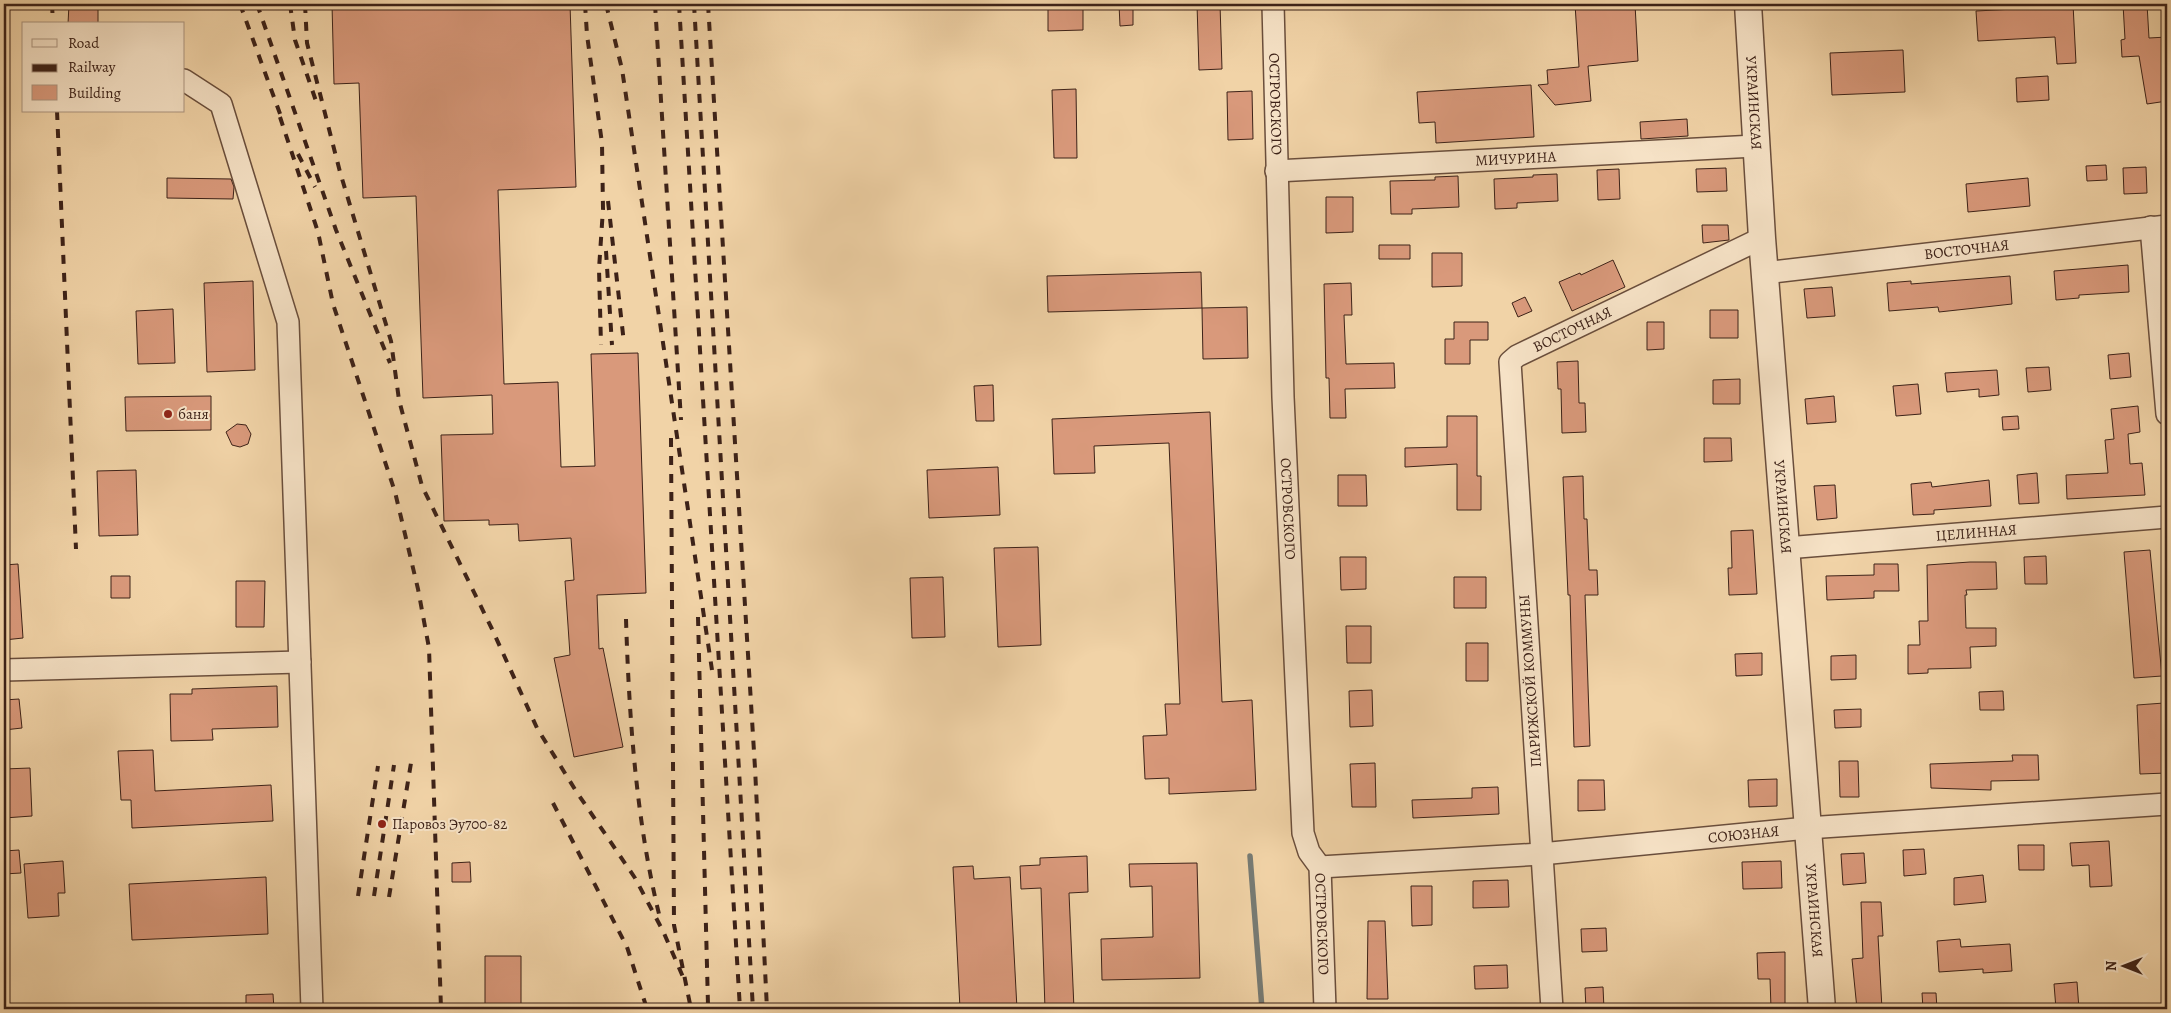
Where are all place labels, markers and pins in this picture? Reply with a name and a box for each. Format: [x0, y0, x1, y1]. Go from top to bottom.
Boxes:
place label: баня [178, 404, 209, 424]
marker: баня [162, 408, 174, 420]
place label: Паровоз Эу700-82 [392, 814, 507, 834]
marker: Паровоз Эу700-82 [376, 818, 388, 830]

